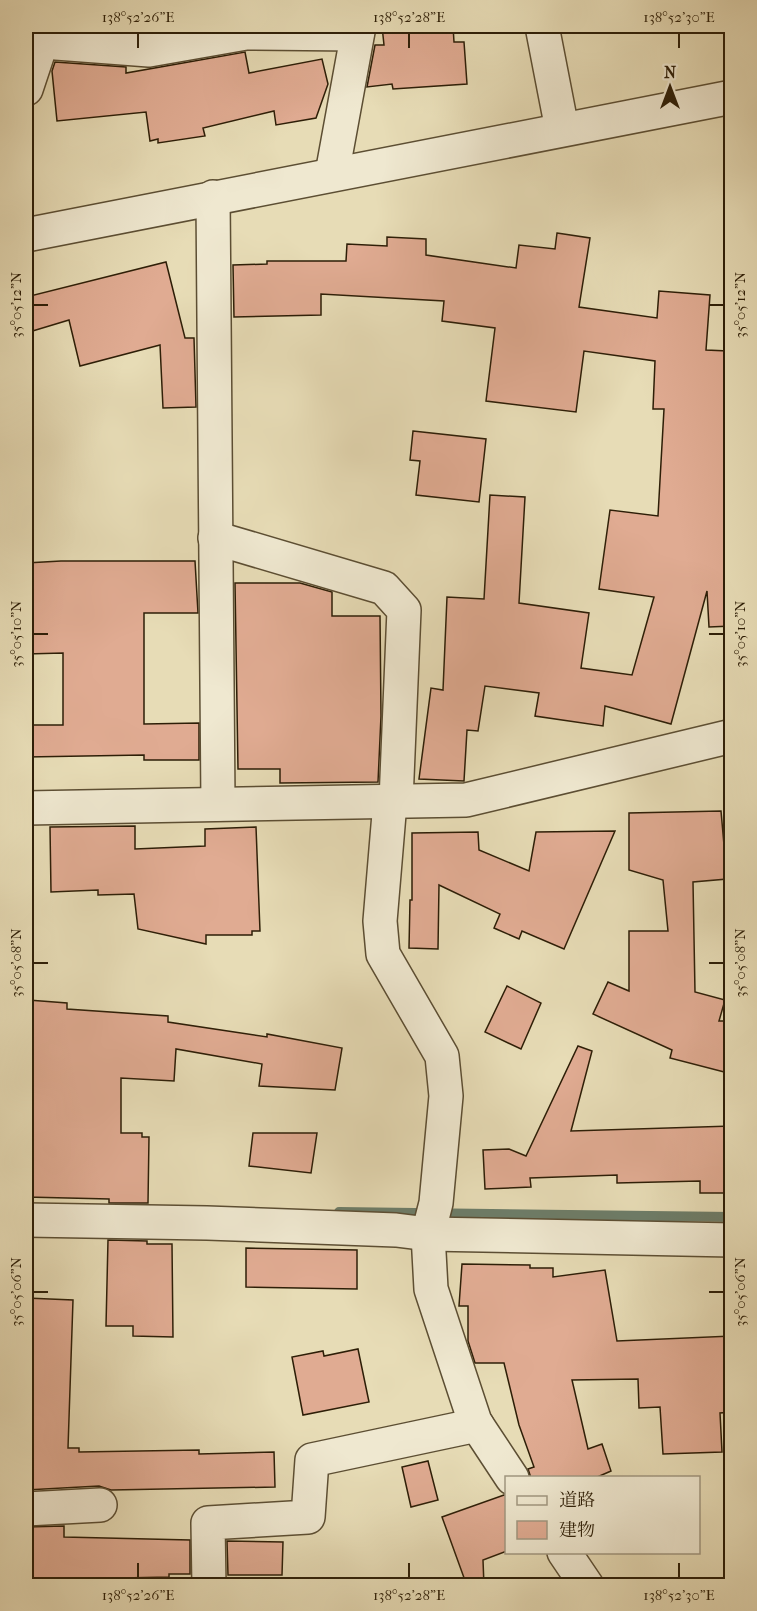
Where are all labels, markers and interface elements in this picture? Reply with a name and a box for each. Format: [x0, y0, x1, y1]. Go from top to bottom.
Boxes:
text: 138°52'26"E [102, 8, 174, 26]
text: 138°52'28"E [373, 8, 445, 26]
text: 138°52'30"E [643, 8, 715, 26]
north arrow [640, 57, 700, 117]
text: N [664, 63, 677, 82]
text: 35°05'12"N [7, 271, 25, 338]
text: 35°05'12"N [731, 271, 749, 338]
text: 35°05'10"N [7, 600, 25, 667]
text: 35°05'10"N [731, 600, 749, 667]
text: 35°05'08"N [7, 928, 25, 998]
text: 35°05'08"N [731, 928, 749, 998]
text: 35°05'06"N [7, 1257, 25, 1327]
text: 35°05'06"N [731, 1257, 749, 1327]
legend [505, 1476, 700, 1554]
text: 道路 [559, 1490, 595, 1511]
text: 建物 [559, 1520, 595, 1541]
text: 138°52'26"E [102, 1586, 174, 1604]
text: 138°52'28"E [373, 1586, 445, 1604]
text: 138°52'30"E [643, 1586, 715, 1604]

